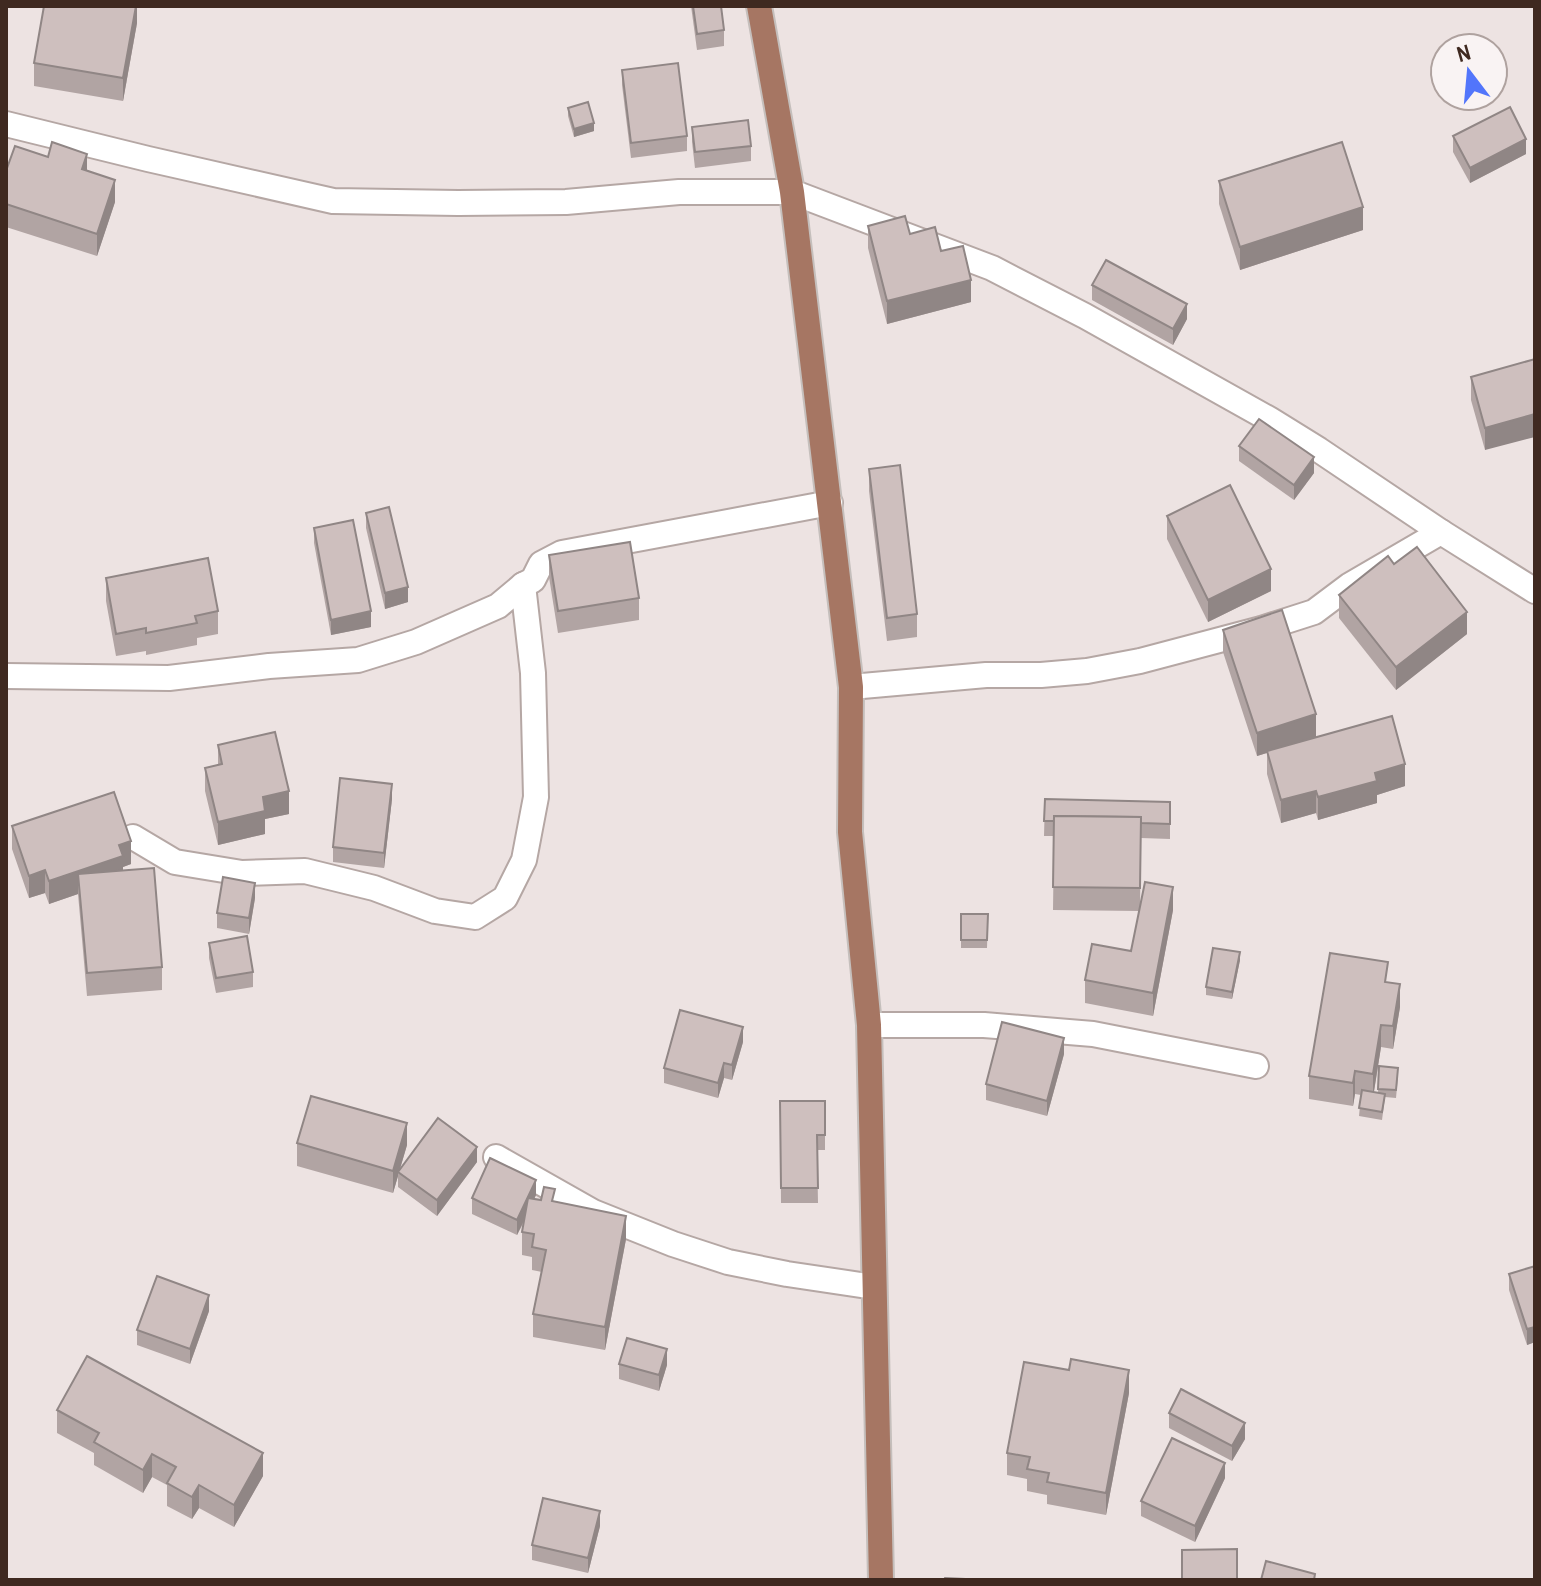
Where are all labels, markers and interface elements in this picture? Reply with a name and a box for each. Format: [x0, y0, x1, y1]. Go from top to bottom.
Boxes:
north arrow [1429, 32, 1509, 112]
text: N [1453, 37, 1474, 69]

